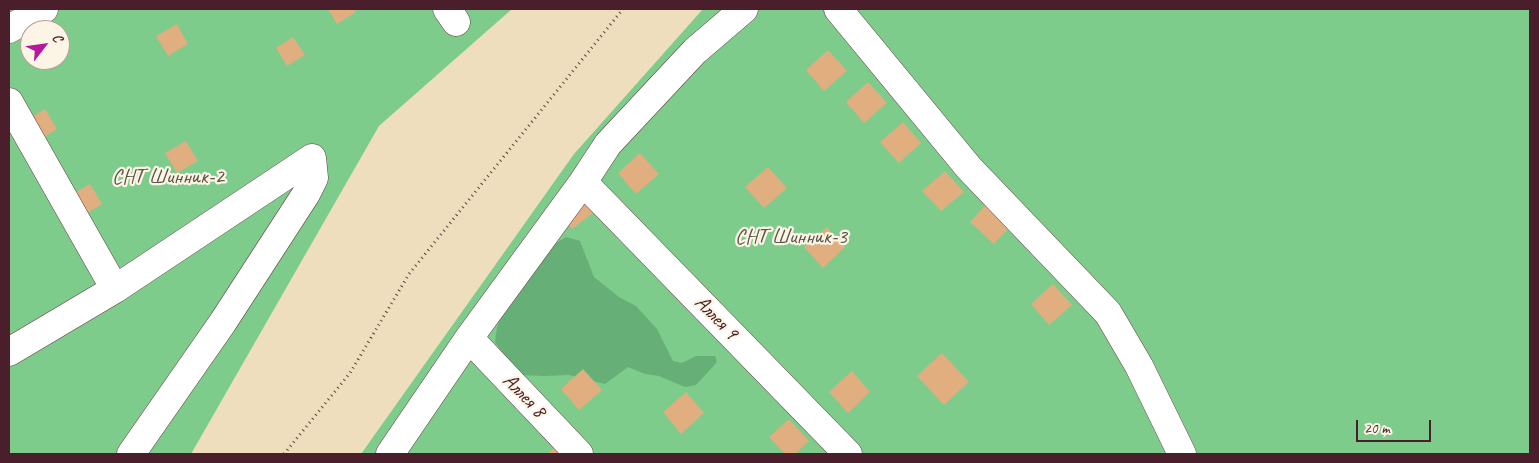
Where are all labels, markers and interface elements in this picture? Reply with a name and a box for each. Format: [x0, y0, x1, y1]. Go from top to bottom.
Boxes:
north arrow [20, 20, 70, 70]
text: С [48, 31, 67, 45]
park label: СНТ Шинник-2 [112, 164, 224, 190]
park label: СНТ Шинник-3 [735, 224, 847, 250]
street label: Аллея 9 [689, 291, 743, 345]
street label: Аллея 8 [497, 369, 551, 423]
scale bar [1359, 410, 1434, 442]
text: 20 m [1364, 419, 1390, 438]

